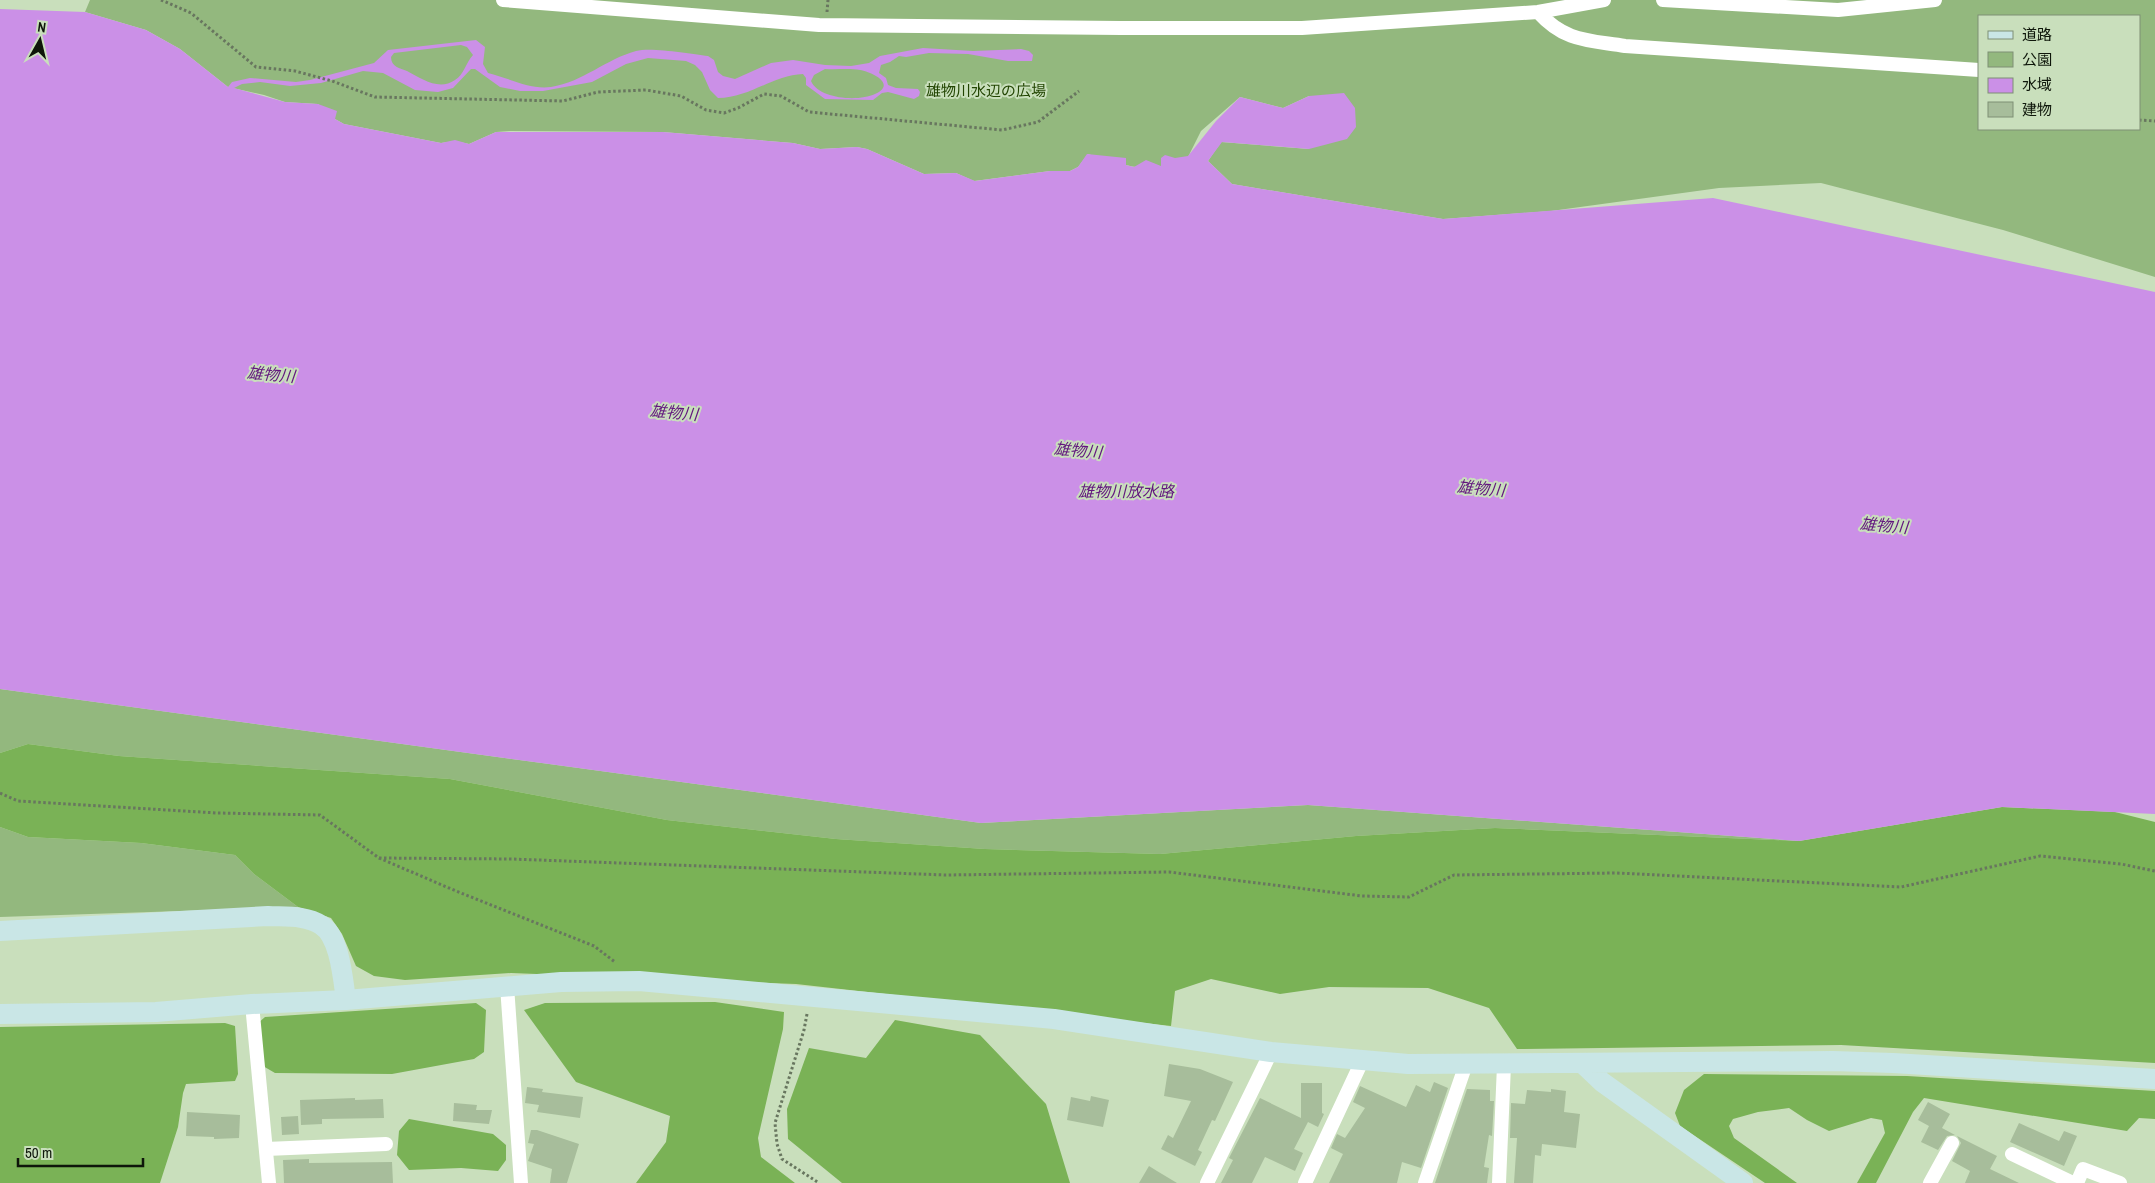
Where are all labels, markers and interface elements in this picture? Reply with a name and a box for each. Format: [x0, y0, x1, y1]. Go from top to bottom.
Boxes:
north arrow [15, 15, 65, 65]
legend [1978, 15, 2140, 130]
text: N [36, 18, 47, 37]
text: 道路 [2022, 24, 2052, 45]
text: 公園 [2022, 49, 2052, 70]
text: 水域 [2022, 74, 2052, 95]
park label: 雄物川水辺の広場 [926, 80, 1046, 101]
text: 建物 [2022, 99, 2052, 120]
water label: 雄物川 [246, 361, 298, 387]
water label: 雄物川 [649, 399, 701, 425]
water label: 雄物川 [1053, 437, 1105, 463]
water label: 雄物川 [1456, 475, 1508, 501]
water label: 雄物川放水路 [1078, 480, 1176, 502]
water label: 雄物川 [1859, 512, 1911, 538]
scale bar [18, 1136, 142, 1168]
text: 50 m [25, 1142, 52, 1163]

